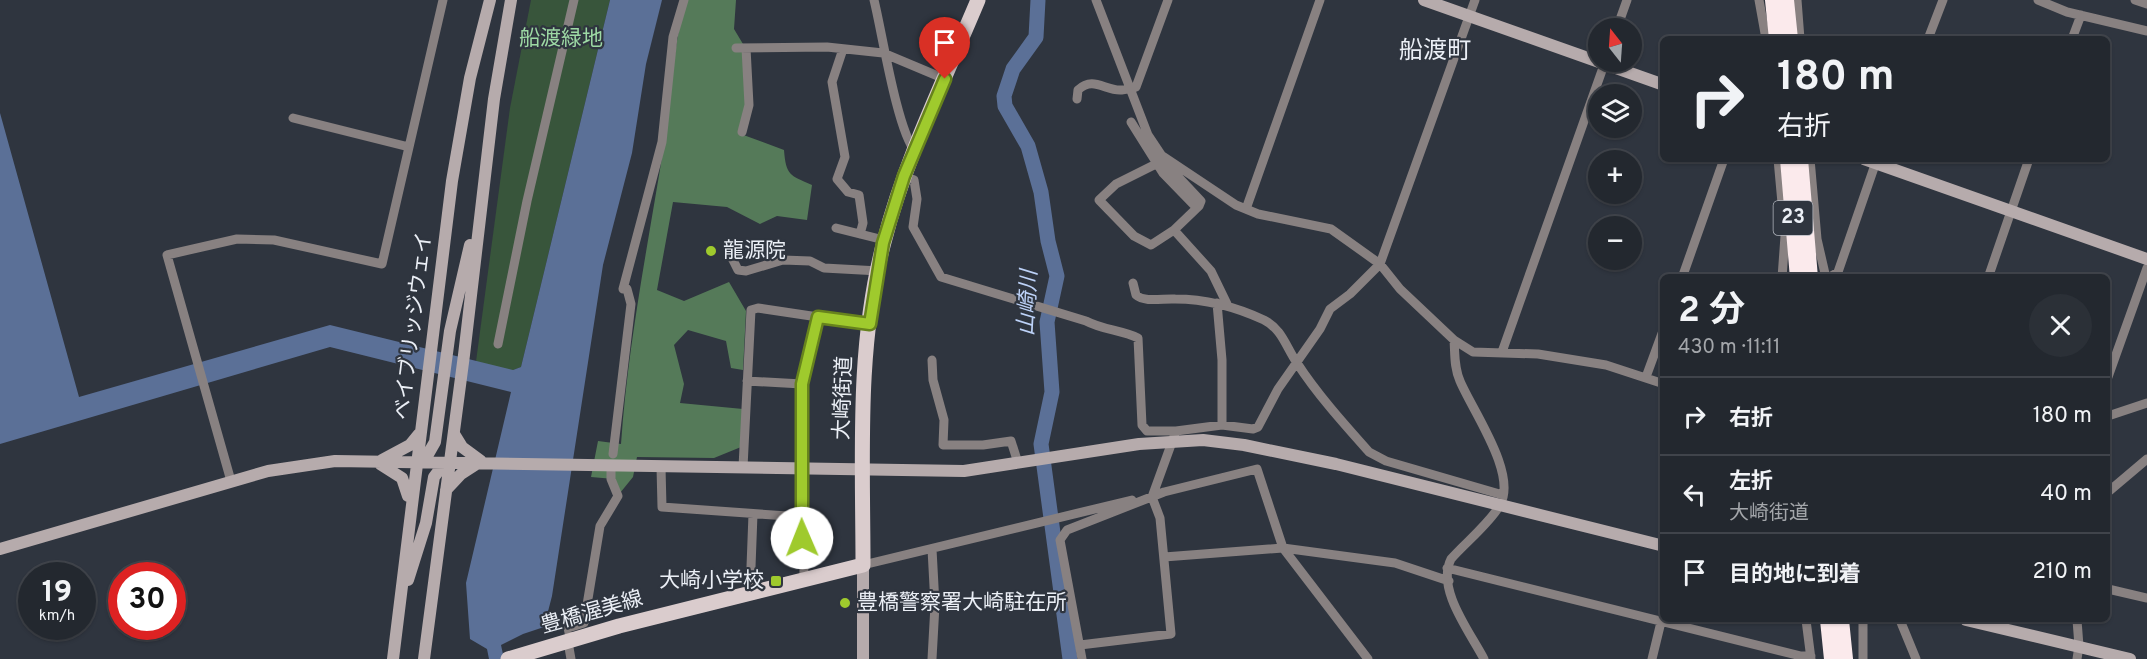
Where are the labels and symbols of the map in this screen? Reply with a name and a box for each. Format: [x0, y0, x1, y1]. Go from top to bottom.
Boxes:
pin [919, 17, 970, 79]
north arrow [1588, 18, 1642, 72]
park label: 船渡緑地 [519, 26, 603, 53]
district label: 船渡町 [1399, 37, 1471, 67]
road number: 23 [1774, 201, 1812, 235]
street label: ベイブリッジウェイ [389, 231, 439, 421]
place label: 龍源院 [723, 238, 786, 265]
marker: 龍源院 [704, 244, 718, 258]
water label: 山崎川 [1014, 267, 1044, 337]
street label: 大崎街道 [829, 356, 859, 440]
position arrow [770, 506, 834, 570]
speed limit sign: 30 [108, 562, 186, 640]
place label: 大崎小学校 [659, 568, 764, 595]
marker: 大崎小学校 [769, 574, 783, 588]
street label: 豊橋渥美線 [538, 586, 646, 640]
place label: 豊橋警察署大崎駐在所 [857, 590, 1067, 617]
marker: 豊橋警察署大崎駐在所 [838, 596, 852, 610]

